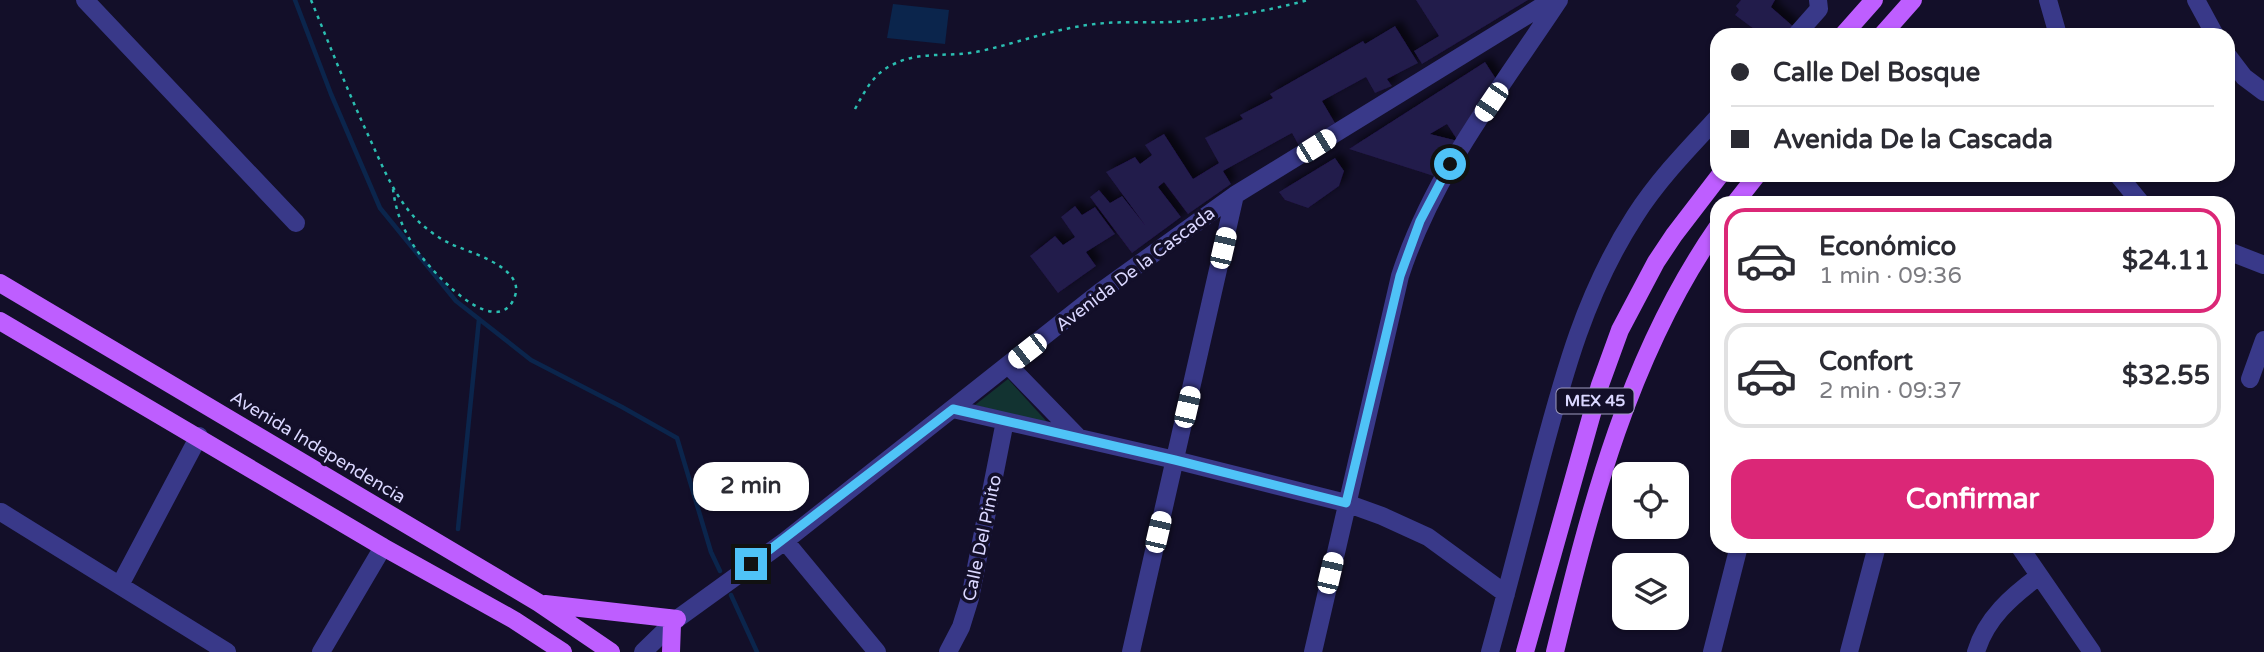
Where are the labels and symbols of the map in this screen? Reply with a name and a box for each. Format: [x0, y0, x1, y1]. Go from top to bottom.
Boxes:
car [1471, 79, 1512, 125]
car [1293, 126, 1340, 166]
route start [1434, 148, 1466, 180]
street label: Avenida De la Cascada [1051, 202, 1219, 336]
car [1209, 225, 1238, 271]
car [1004, 330, 1051, 372]
car [1173, 384, 1202, 430]
street label: Avenida Independencia [226, 386, 410, 508]
road number: MEX 45 [1556, 388, 1634, 414]
callout: 2 min [693, 462, 809, 512]
street label: Calle Del Pinito [958, 473, 1006, 603]
car [1144, 509, 1173, 555]
route end [735, 548, 767, 580]
car [1316, 550, 1345, 596]

